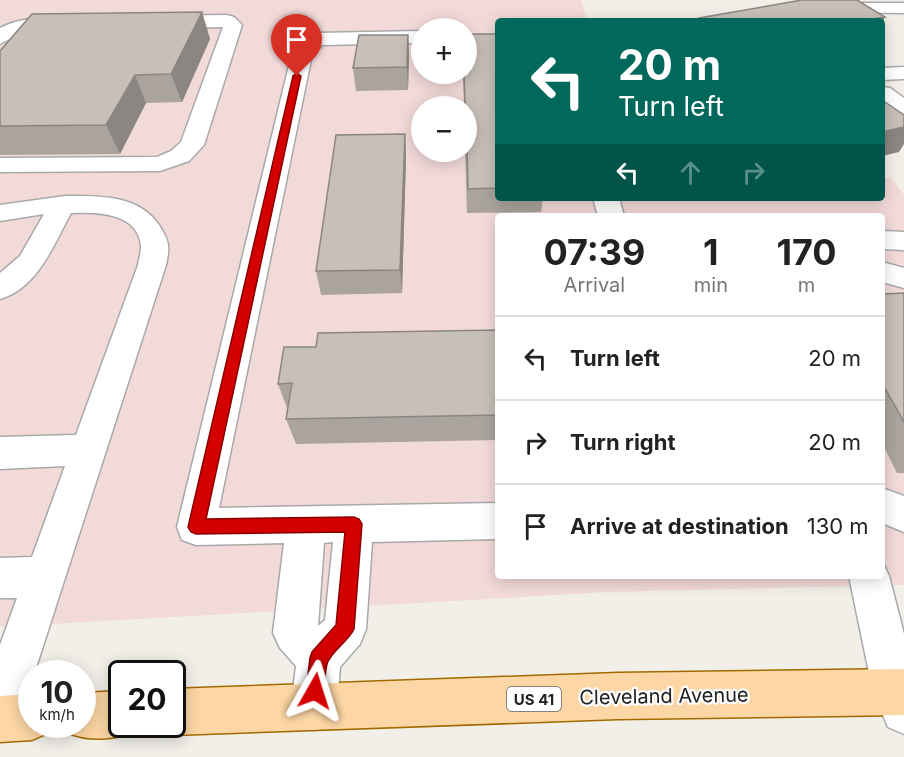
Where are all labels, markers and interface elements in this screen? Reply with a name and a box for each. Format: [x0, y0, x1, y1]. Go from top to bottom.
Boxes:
pin [271, 14, 322, 76]
map controls [411, 18, 477, 162]
button: + [411, 18, 477, 84]
icon: arrive [280, 23, 313, 56]
text: 20 m [618, 39, 721, 90]
icon: left [519, 42, 597, 120]
text: Turn left [618, 90, 724, 123]
button: − [411, 96, 477, 162]
icon: left [611, 156, 644, 189]
icon: ahead [674, 156, 707, 189]
icon: right [737, 156, 770, 189]
text: 07:39 [543, 230, 645, 274]
text: 1 [703, 230, 719, 274]
text: 170 [776, 230, 837, 274]
text: Arrival [564, 273, 625, 297]
text: min [694, 273, 728, 297]
text: m [798, 273, 815, 297]
icon: left [519, 342, 552, 375]
text: Turn left [570, 345, 660, 371]
text: 20 m [808, 345, 861, 371]
icon: right [519, 426, 552, 459]
text: Turn right [570, 429, 676, 455]
text: 20 m [808, 429, 861, 455]
icon: arrive [519, 510, 552, 543]
text: Arrive at destination [570, 513, 789, 539]
text: 130 m [807, 513, 869, 539]
position arrow [283, 659, 347, 723]
speed limit sign: 20 [108, 660, 186, 738]
text: 10 [40, 674, 74, 710]
street label: Cleveland Avenue [579, 683, 749, 709]
road number: US 41 [507, 687, 561, 711]
text: km/h [39, 705, 75, 724]

